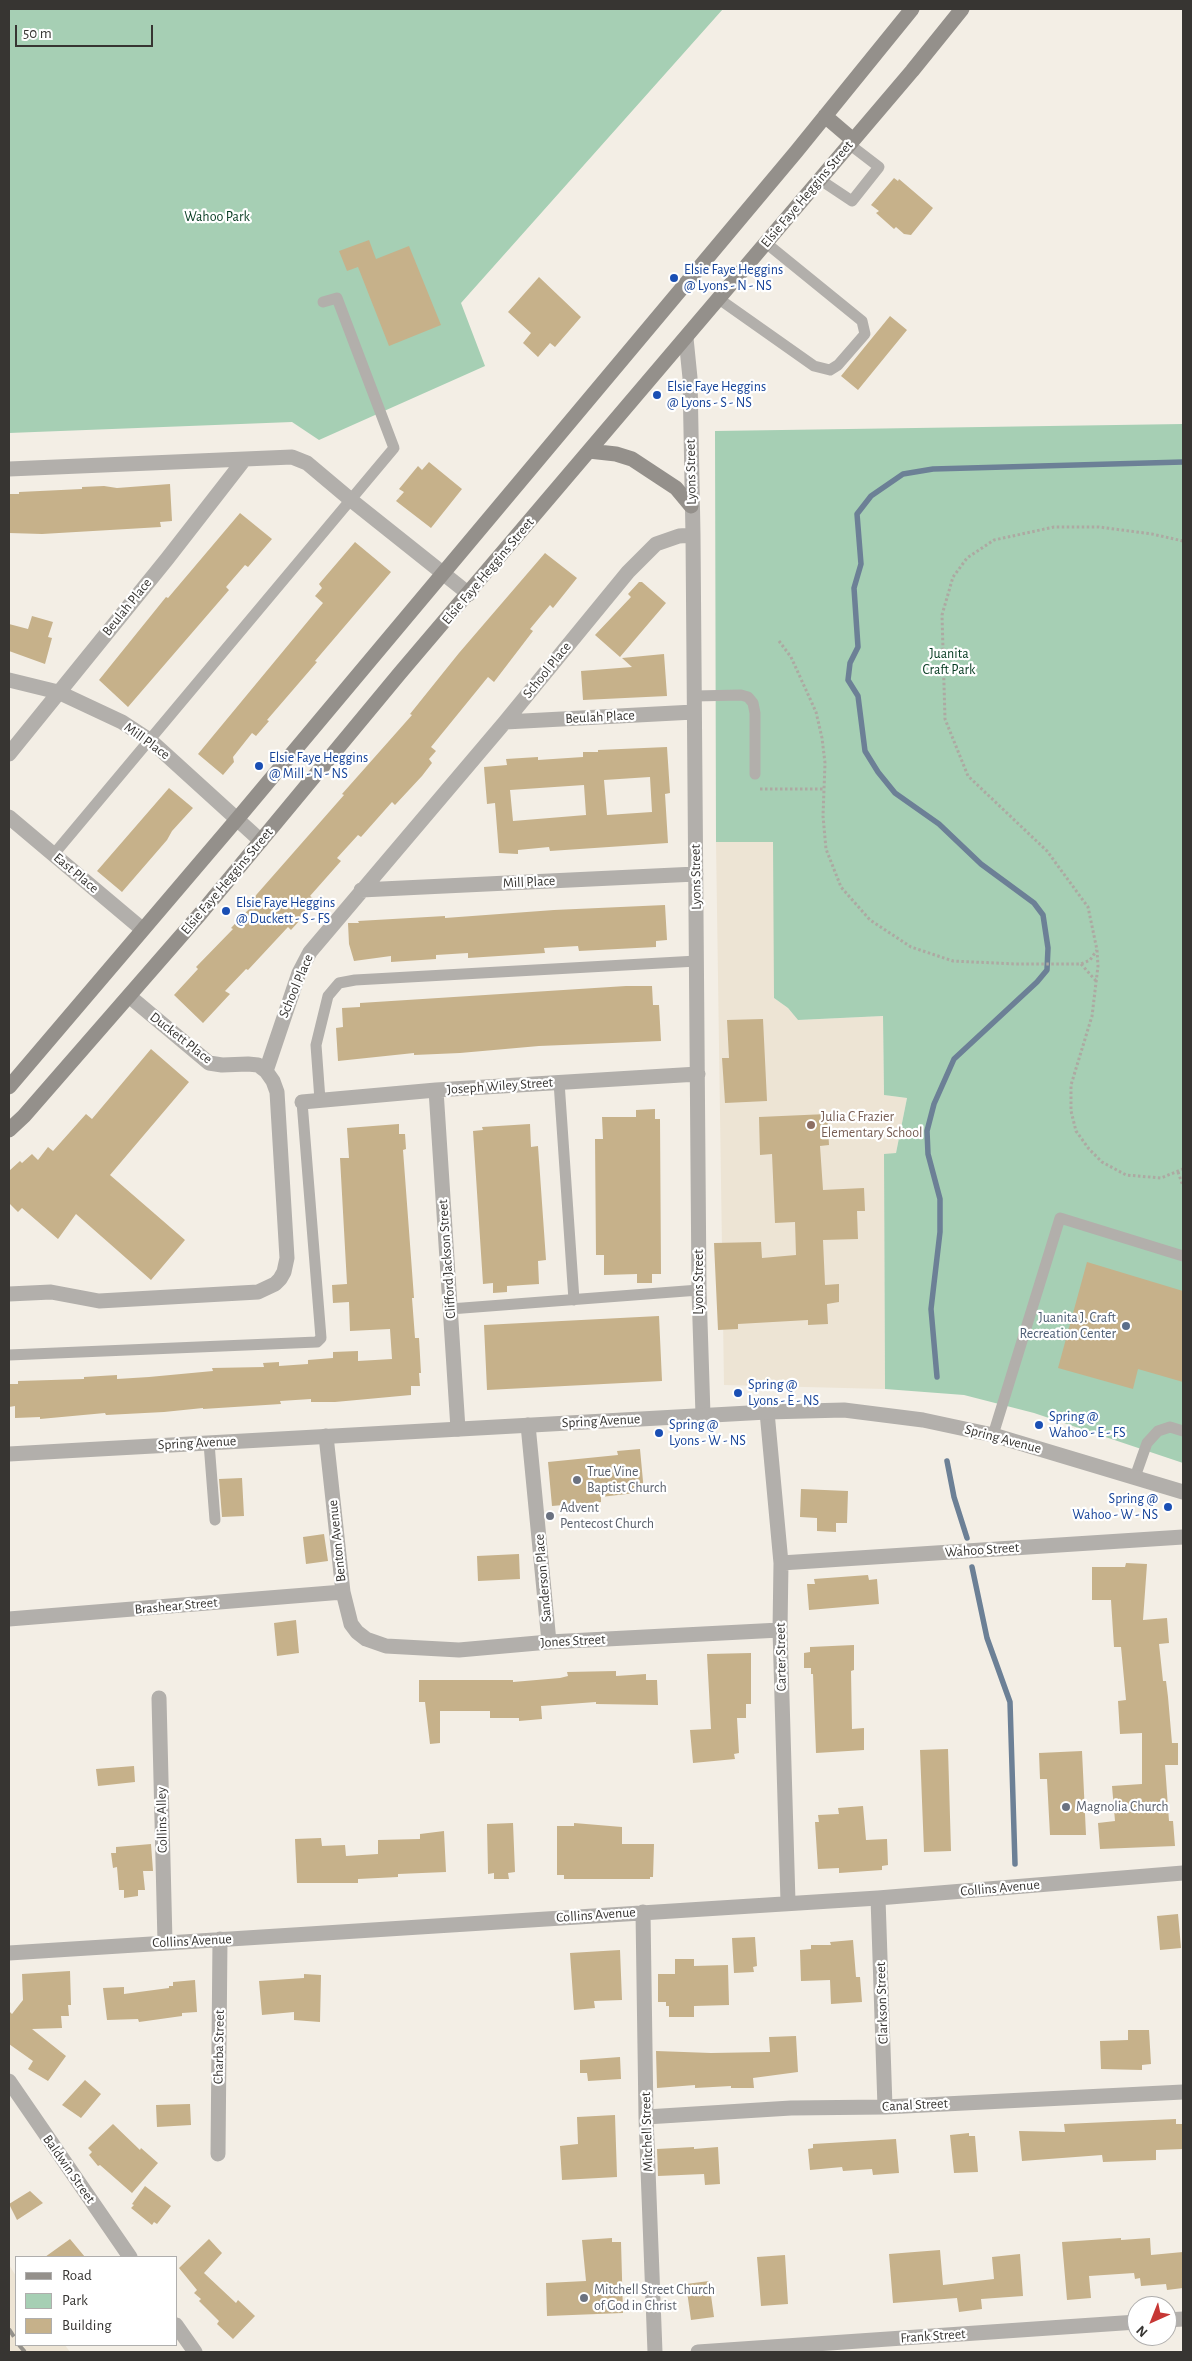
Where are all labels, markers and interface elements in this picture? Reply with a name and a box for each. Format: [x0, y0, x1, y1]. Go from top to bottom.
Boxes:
scale bar [18, 15, 155, 47]
text: 50 m [23, 26, 52, 41]
street label: Elsie Faye Heggins Street [757, 137, 857, 251]
park label: Wahoo Park [184, 209, 250, 225]
place label: Elsie Faye Heggins @ Lyons - N - NS [684, 262, 783, 294]
marker: Elsie Faye Heggins @ Lyons - N - NS [668, 272, 680, 284]
place label: Elsie Faye Heggins @ Lyons - S - NS [667, 379, 766, 412]
marker: Elsie Faye Heggins @ Lyons - S - NS [651, 389, 663, 401]
street label: Lyons Street [682, 439, 700, 505]
street label: Elsie Faye Heggins Street [438, 514, 538, 628]
street label: Beulah Place [99, 575, 155, 639]
street label: School Place [519, 638, 575, 702]
park label: Juanita Craft Park [922, 646, 976, 679]
street label: Beulah Place [565, 707, 635, 727]
street label: Mill Place [121, 719, 173, 763]
place label: Elsie Faye Heggins @ Mill - N - NS [269, 750, 368, 782]
marker: Elsie Faye Heggins @ Mill - N - NS [253, 760, 265, 772]
street label: Elsie Faye Heggins Street [177, 824, 277, 938]
street label: Lyons Street [687, 844, 705, 910]
street label: East Place [50, 849, 102, 897]
street label: Mill Place [502, 872, 556, 892]
place label: Elsie Faye Heggins @ Duckett - S - FS [236, 895, 335, 928]
marker: Elsie Faye Heggins @ Duckett - S - FS [220, 905, 232, 917]
street label: School Place [275, 952, 317, 1020]
street label: Duckett Place [146, 1008, 216, 1068]
street label: Joseph Wiley Street [446, 1074, 554, 1098]
place label: Julia C Frazier Elementary School [821, 1109, 922, 1142]
marker: Julia C Frazier Elementary School [805, 1119, 817, 1131]
street label: Clifford Jackson Street [434, 1199, 460, 1319]
street label: Lyons Street [691, 1249, 707, 1315]
place label: Juanita J. Craft Recreation Center [1020, 1310, 1116, 1342]
marker: Juanita J. Craft Recreation Center [1120, 1320, 1132, 1332]
place label: Spring @ Lyons - E - NS [748, 1377, 819, 1410]
marker: Spring @ Lyons - E - NS [732, 1387, 744, 1399]
place label: Spring @ Wahoo - E - FS [1049, 1409, 1125, 1441]
street label: Spring Avenue [561, 1411, 641, 1431]
place label: Spring @ Lyons - W - NS [669, 1417, 746, 1450]
marker: Spring @ Wahoo - E - FS [1033, 1419, 1045, 1431]
street label: Spring Avenue [963, 1421, 1043, 1457]
marker: Spring @ Lyons - W - NS [653, 1427, 665, 1439]
street label: Spring Avenue [157, 1433, 237, 1453]
place label: True Vine Baptist Church [587, 1464, 667, 1496]
marker: True Vine Baptist Church [571, 1474, 583, 1486]
place label: Spring @ Wahoo - W - NS [1072, 1491, 1158, 1524]
street label: Benton Avenue [324, 1499, 350, 1583]
place label: Advent Pentecost Church [560, 1500, 654, 1532]
marker: Spring @ Wahoo - W - NS [1162, 1501, 1174, 1513]
marker: Advent Pentecost Church [544, 1510, 556, 1522]
street label: Sanderson Place [531, 1533, 555, 1623]
street label: Wahoo Street [944, 1539, 1020, 1561]
street label: Brashear Street [134, 1594, 218, 1618]
street label: Carter Street [772, 1623, 790, 1691]
street label: Jones Street [540, 1631, 606, 1651]
street label: Collins Alley [153, 1787, 171, 1853]
place label: Magnolia Church [1076, 1799, 1169, 1815]
marker: Magnolia Church [1060, 1801, 1072, 1813]
street label: Collins Avenue [960, 1876, 1040, 1900]
street label: Collins Avenue [556, 1904, 636, 1926]
street label: Collins Avenue [152, 1931, 232, 1951]
street label: Clarkson Street [872, 1962, 892, 2044]
street label: Charba Street [210, 2010, 228, 2084]
street label: Mitchell Street [637, 2092, 657, 2172]
street label: Canal Street [882, 2095, 948, 2115]
street label: Baldwin Street [39, 2131, 99, 2207]
legend [15, 2256, 178, 2346]
text: Road [62, 2268, 92, 2283]
place label: Mitchell Street Church of God in Christ [594, 2282, 715, 2314]
marker: Mitchell Street Church of God in Christ [578, 2292, 590, 2304]
text: Park [62, 2293, 88, 2308]
north arrow [1127, 2296, 1177, 2346]
text: Building [62, 2318, 112, 2333]
text: N [1134, 2323, 1151, 2339]
street label: Frank Street [900, 2325, 966, 2347]

